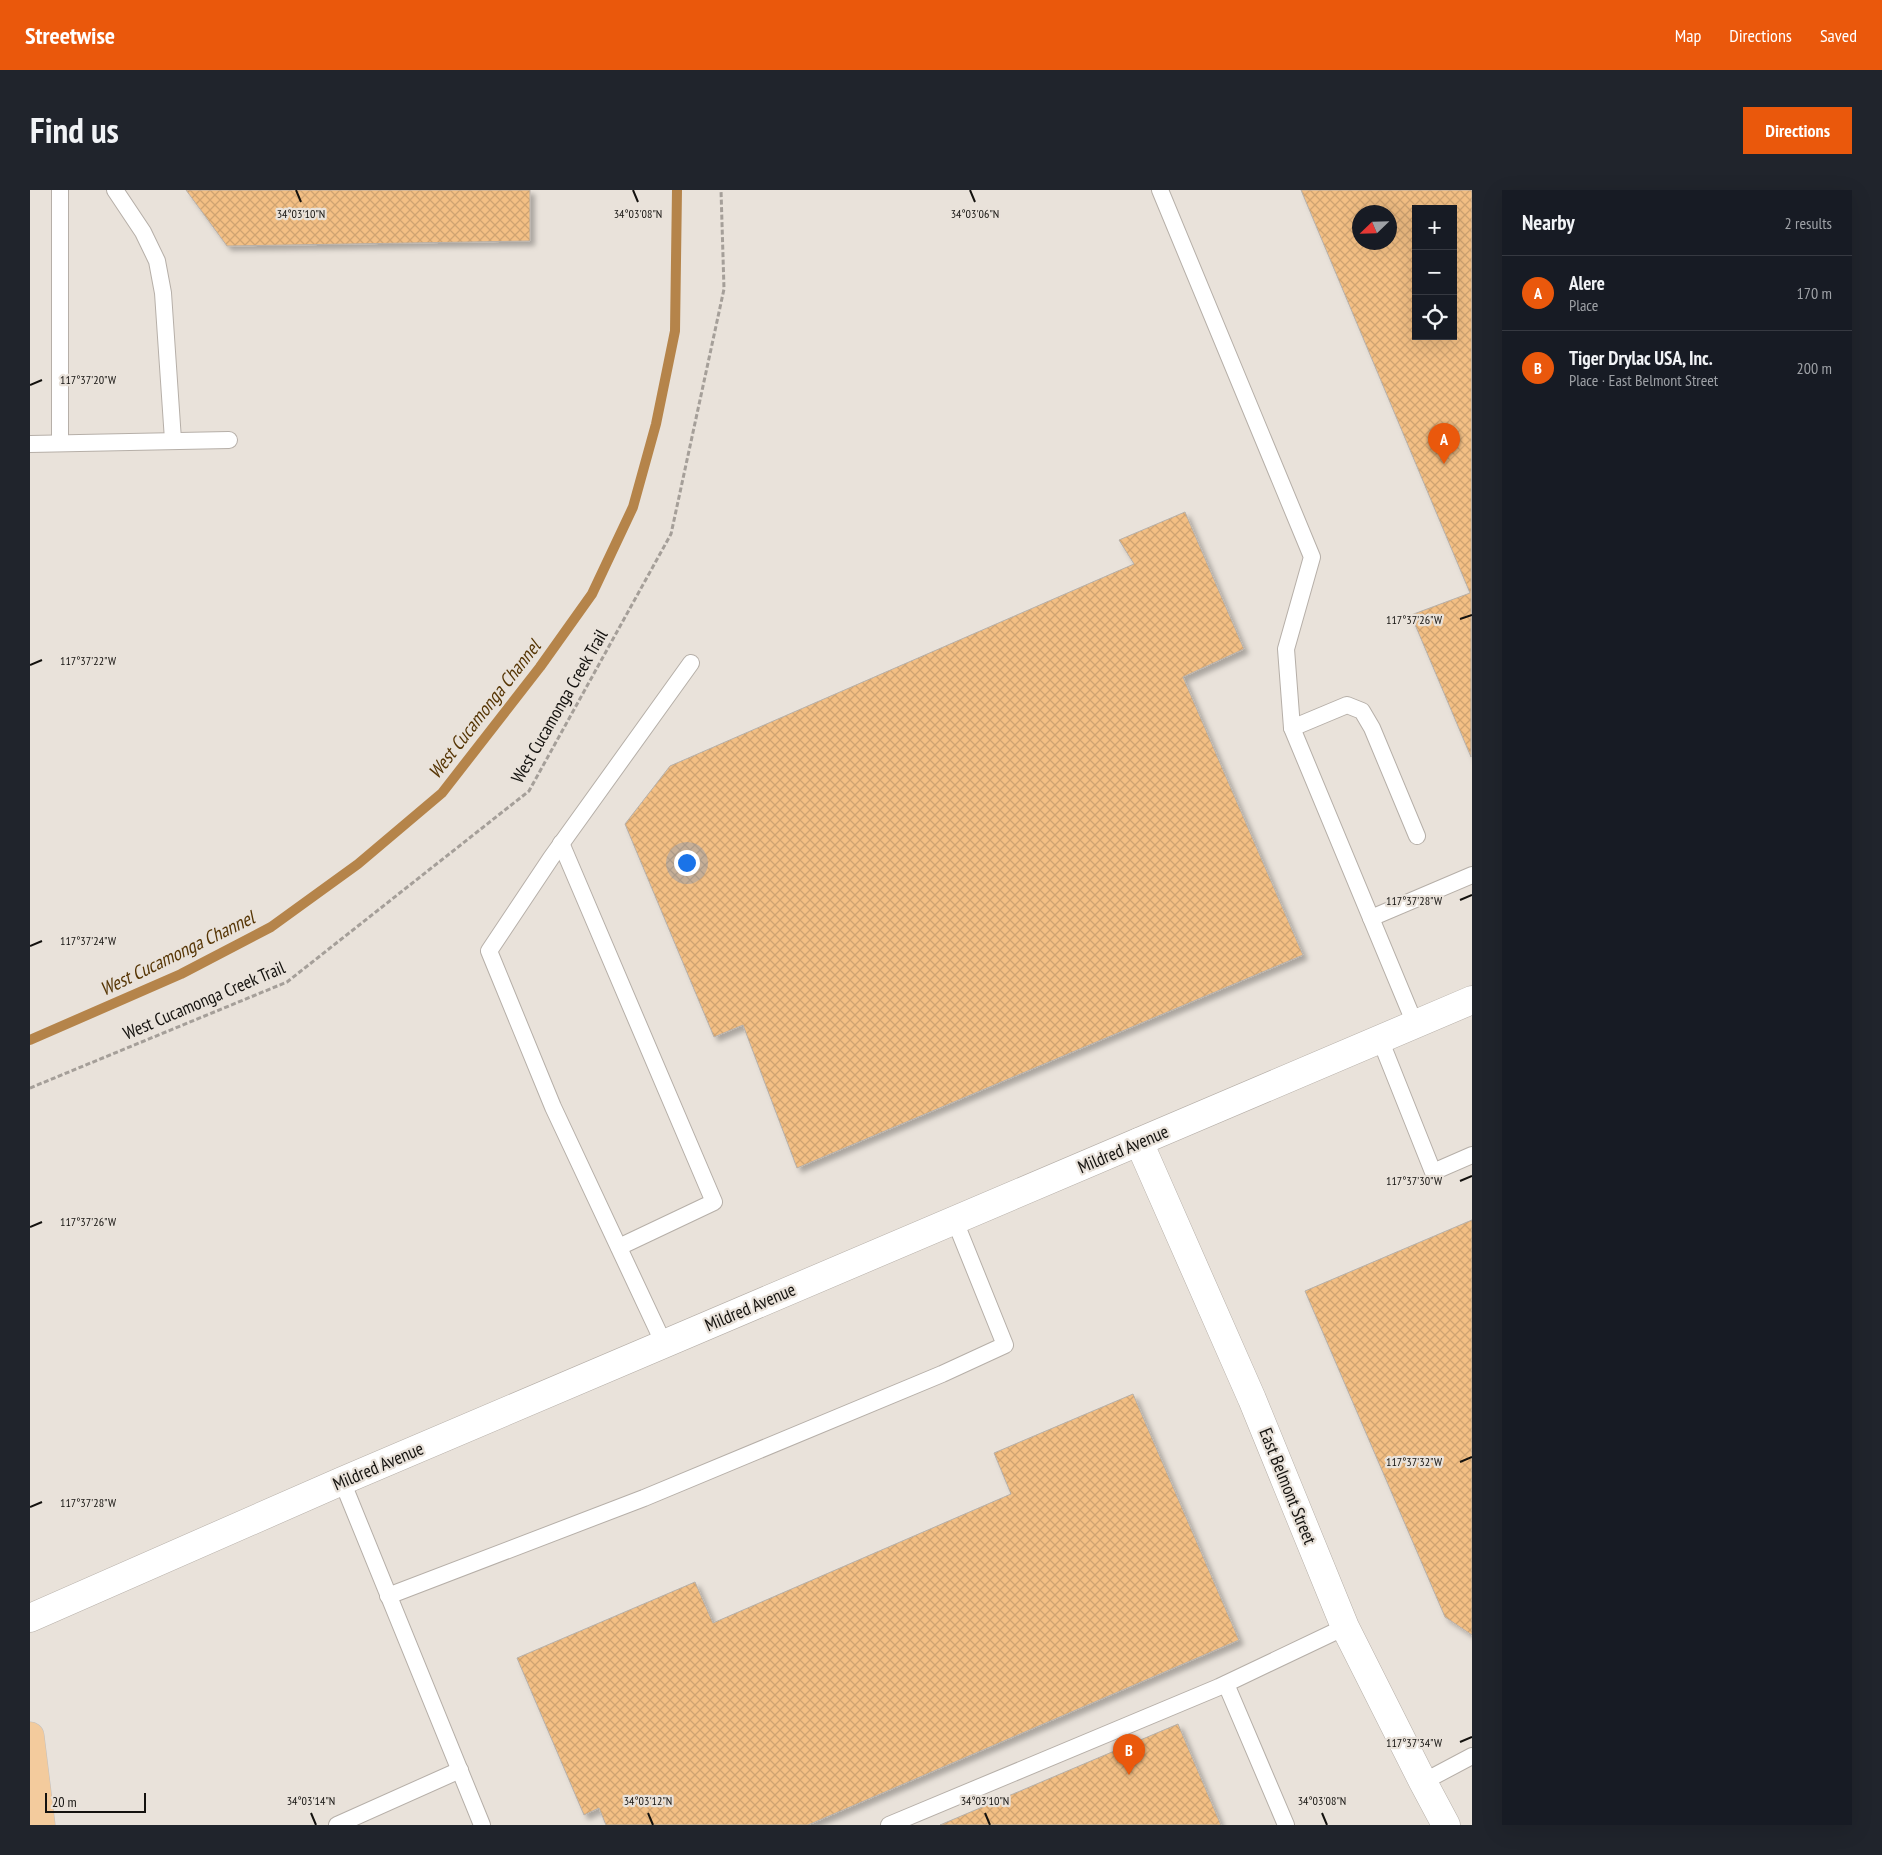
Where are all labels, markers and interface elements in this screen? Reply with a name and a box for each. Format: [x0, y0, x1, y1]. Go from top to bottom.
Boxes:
text: Streetwise [25, 20, 115, 51]
text: Map [1675, 24, 1701, 47]
text: Directions [1729, 24, 1792, 47]
text: Saved [1820, 24, 1857, 47]
text: Find us [30, 107, 119, 153]
button: Directions [1743, 107, 1852, 154]
north arrow [1352, 205, 1397, 250]
map controls [1412, 205, 1457, 340]
button: + [1412, 205, 1457, 250]
text: 34°03'10"N [277, 206, 325, 221]
text: 34°03'08"N [614, 206, 662, 221]
text: 34°03'06"N [951, 206, 999, 221]
text: Nearby [1522, 209, 1575, 236]
text: 2 results [1785, 213, 1832, 233]
button: − [1412, 250, 1457, 295]
text: Alere [1569, 271, 1605, 295]
text: A [1534, 283, 1542, 303]
text: 170 m [1797, 283, 1832, 303]
button: locate [1412, 295, 1457, 340]
text: Place [1569, 295, 1598, 315]
text: Tiger Drylac USA, Inc. [1569, 346, 1713, 370]
text: B [1534, 358, 1542, 378]
text: 200 m [1797, 358, 1832, 378]
text: Place · East Belmont Street [1569, 370, 1718, 390]
text: 117°37'20"W [60, 372, 116, 387]
pin: A [1428, 423, 1460, 464]
text: 117°37'26"W [1386, 612, 1442, 627]
street label: West Cucamonga Creek Trail [506, 624, 613, 787]
water label: West Cucamonga Channel [423, 634, 546, 783]
text: 117°37'22"W [60, 653, 116, 668]
your location [674, 850, 700, 876]
text: 117°37'28"W [1386, 893, 1442, 908]
water label: West Cucamonga Channel [96, 904, 260, 1001]
text: 117°37'24"W [60, 933, 116, 948]
street label: West Cucamonga Creek Trail [120, 955, 289, 1045]
street label: Mildred Avenue [1074, 1120, 1172, 1178]
text: 117°37'30"W [1386, 1173, 1442, 1188]
text: 117°37'26"W [60, 1214, 116, 1229]
street label: Mildred Avenue [701, 1278, 799, 1336]
street label: East Belmont Street [1254, 1425, 1322, 1548]
street label: Mildred Avenue [329, 1437, 427, 1495]
text: 117°37'32"W [1386, 1454, 1442, 1469]
text: 117°37'28"W [60, 1495, 116, 1510]
pin: B [1113, 1734, 1145, 1775]
text: 117°37'34"W [1386, 1735, 1442, 1750]
scale bar [45, 1790, 146, 1813]
text: 20 m [52, 1793, 77, 1811]
text: 34°03'14"N [287, 1793, 335, 1808]
text: 34°03'12"N [624, 1793, 672, 1808]
text: 34°03'10"N [961, 1793, 1009, 1808]
text: 34°03'08"N [1298, 1793, 1346, 1808]

